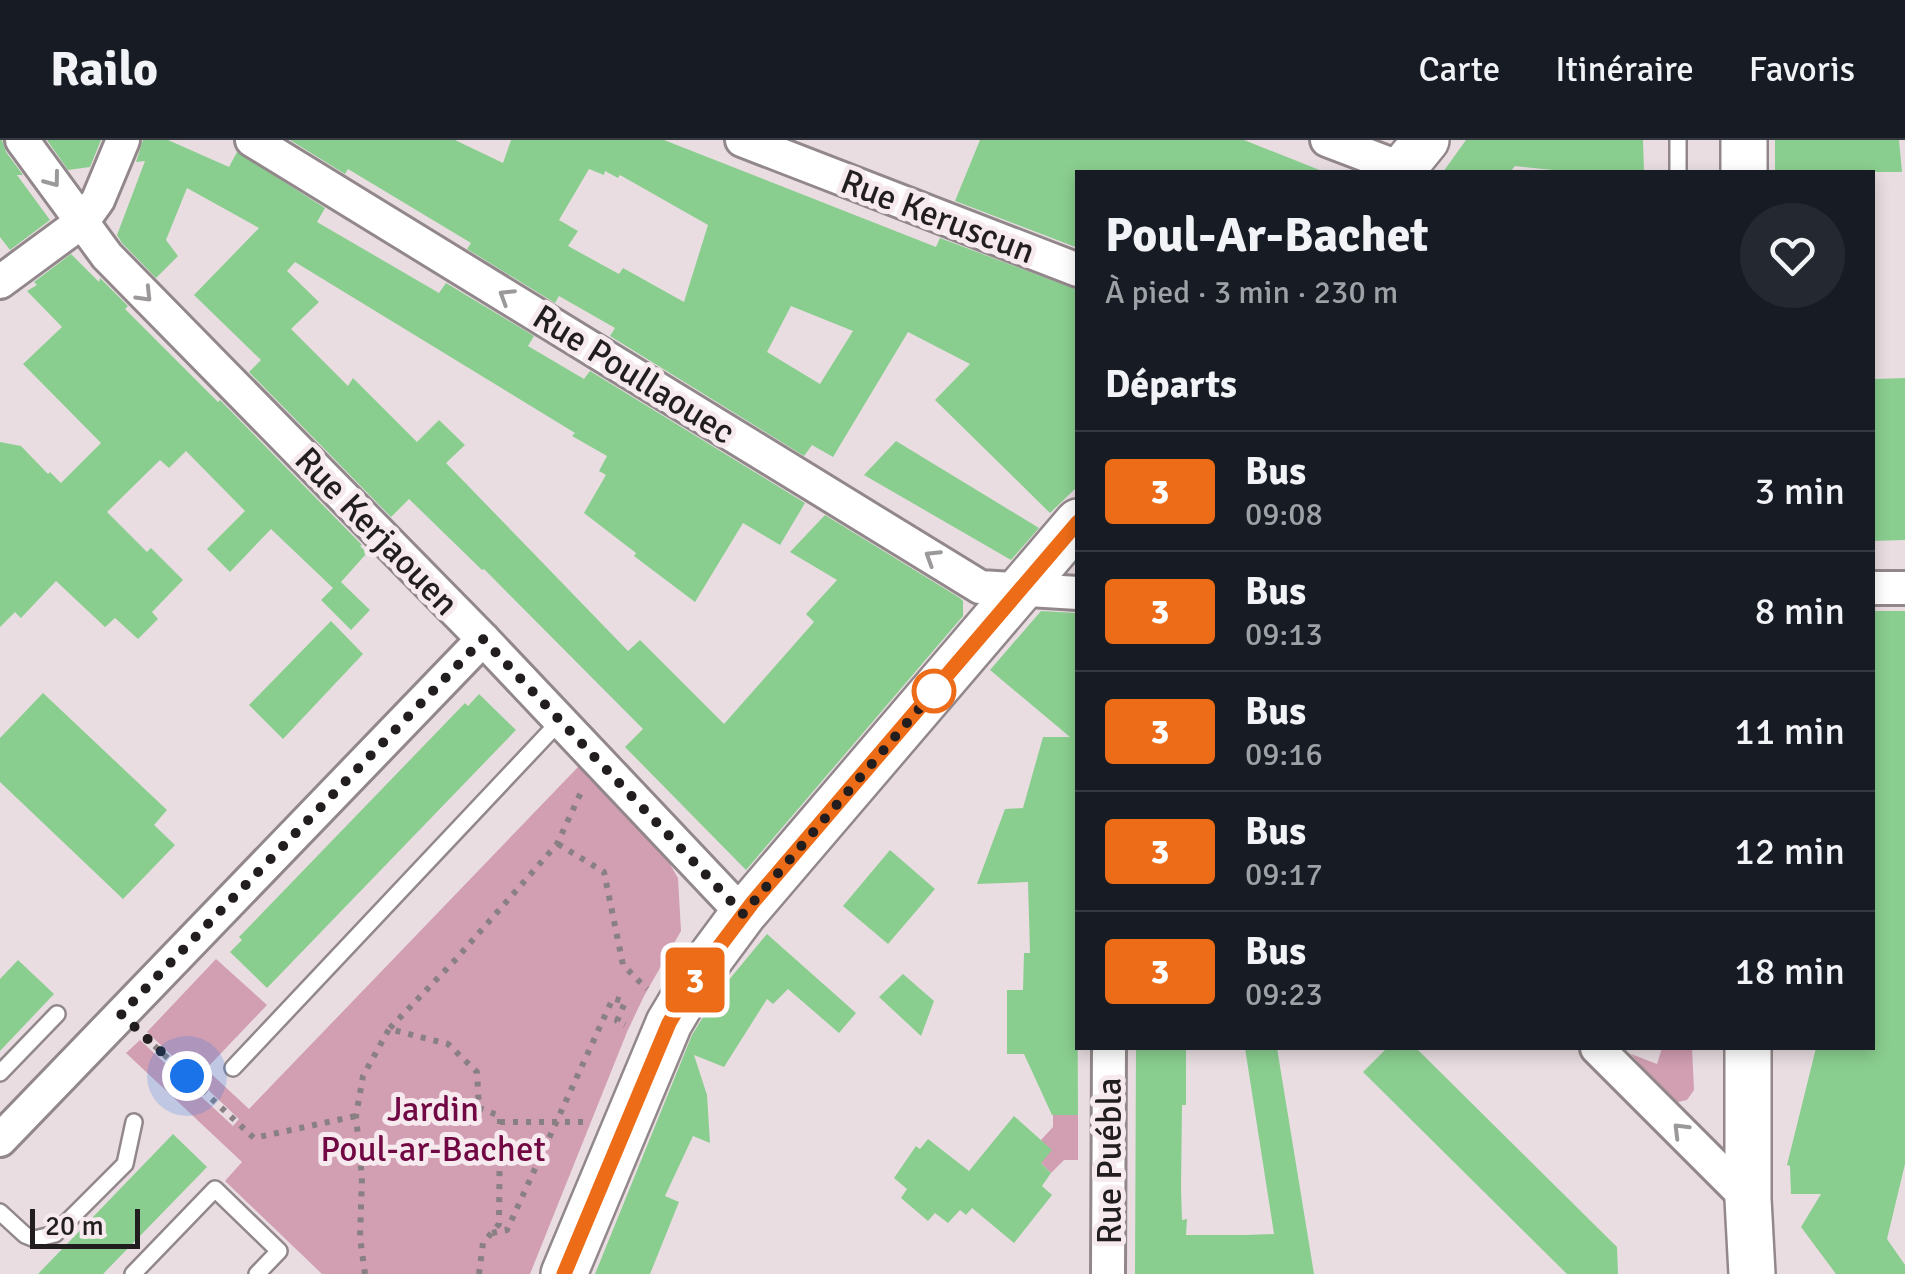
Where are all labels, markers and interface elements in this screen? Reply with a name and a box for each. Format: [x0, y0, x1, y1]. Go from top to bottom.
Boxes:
text: Railo [50, 40, 158, 99]
text: Carte [1419, 48, 1500, 91]
text: Itinéraire [1555, 48, 1694, 91]
text: Favoris [1749, 48, 1855, 91]
street label: Rue Keruscun [835, 160, 1041, 273]
one-way arrow [41, 169, 59, 187]
button: heart [1740, 203, 1845, 308]
text: Poul-Ar-Bachet [1105, 206, 1428, 265]
text: À pied · 3 min · 230 m [1105, 273, 1398, 312]
one-way arrow [134, 284, 152, 302]
one-way arrow [499, 289, 517, 308]
street label: Rue Poullaouec [525, 295, 743, 454]
text: Départs [1105, 361, 1237, 408]
street label: Rue Kerjaouen [286, 438, 467, 624]
text: Bus [1245, 448, 1306, 495]
text: 3 min [1755, 468, 1845, 515]
text: 3 [1151, 470, 1169, 513]
text: 09:08 [1245, 495, 1323, 534]
one-way arrow [925, 550, 943, 569]
text: Bus [1245, 568, 1306, 615]
text: 8 min [1755, 588, 1845, 635]
text: 3 [1151, 590, 1169, 633]
text: 09:13 [1245, 615, 1323, 654]
unlabelled marker [913, 670, 955, 712]
text: Bus [1245, 688, 1306, 735]
text: 11 min [1734, 708, 1845, 755]
text: 3 [1151, 710, 1169, 753]
text: 09:16 [1245, 735, 1323, 774]
text: Bus [1245, 808, 1306, 855]
text: 12 min [1734, 828, 1845, 875]
text: 3 [1151, 830, 1169, 873]
text: 09:17 [1245, 855, 1323, 894]
text: Bus [1245, 928, 1306, 975]
line badge: 3 [662, 948, 728, 1012]
text: 18 min [1734, 948, 1845, 995]
text: 3 [1151, 950, 1169, 993]
text: 3 [686, 959, 704, 1002]
text: 09:23 [1245, 975, 1323, 1014]
your location [162, 1051, 212, 1101]
street label: Rue Puébla [1088, 1077, 1131, 1245]
park label: Jardin Poul-ar-Bachet [320, 1088, 546, 1171]
one-way arrow [1673, 1124, 1691, 1142]
scale bar [30, 1204, 140, 1248]
text: 20 m [45, 1209, 104, 1243]

